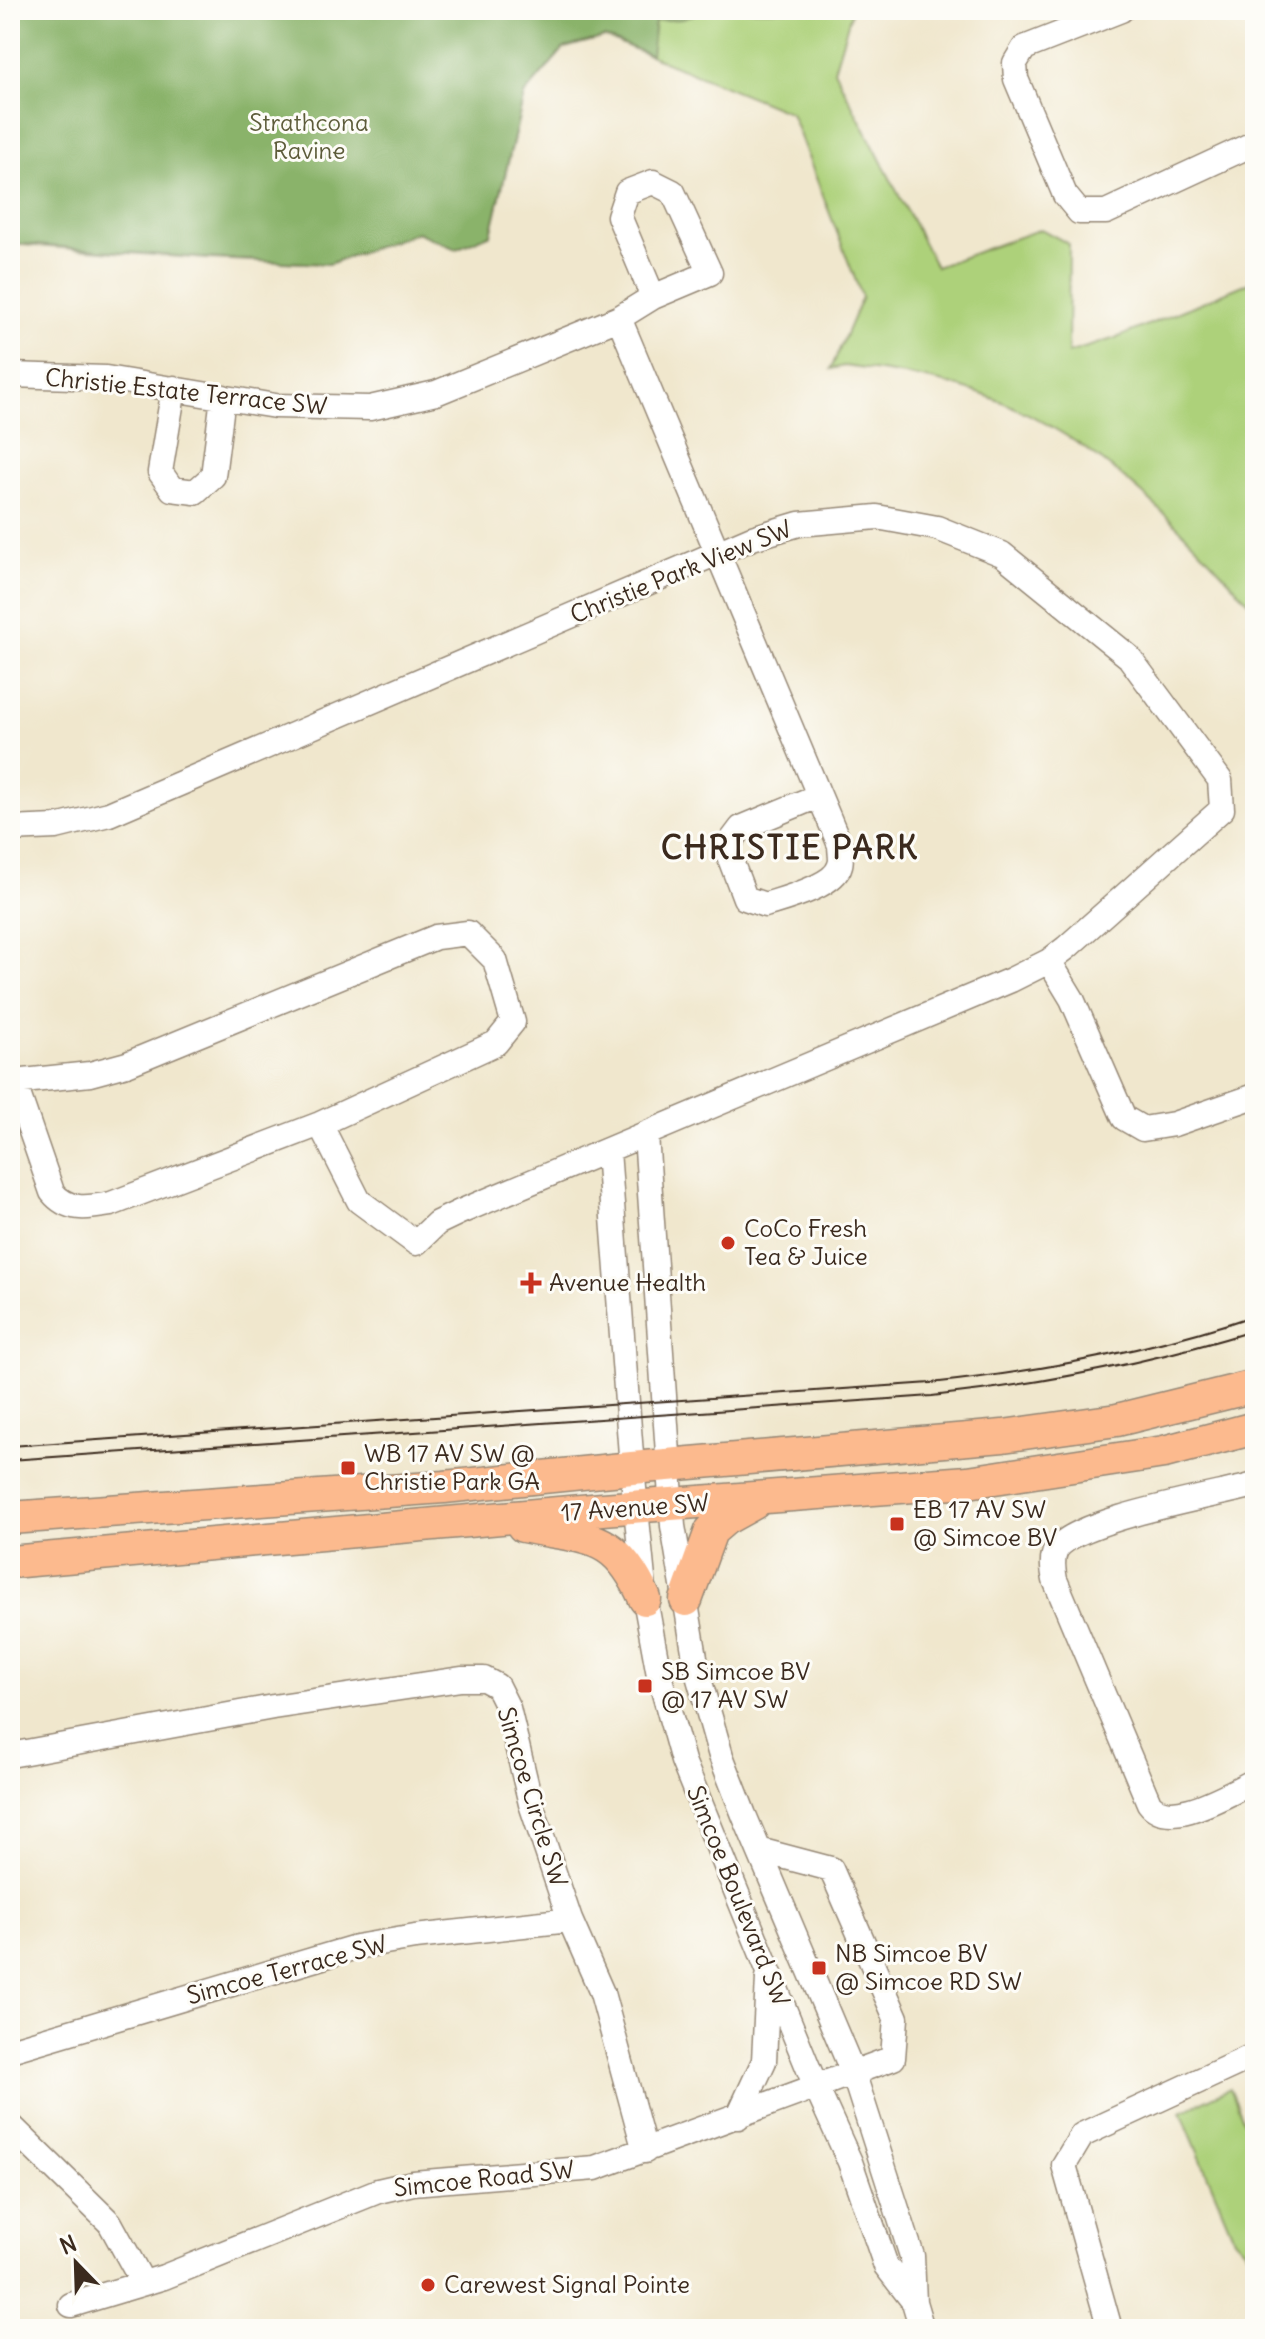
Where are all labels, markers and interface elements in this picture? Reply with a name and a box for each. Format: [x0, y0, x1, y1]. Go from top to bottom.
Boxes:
park label: Strathcona Ravine [249, 107, 369, 165]
street label: Christie Estate Terrace SW [44, 361, 329, 421]
street label: Christie Park View SW [566, 513, 796, 629]
district label: CHRISTIE PARK [661, 827, 919, 868]
place label: CoCo Fresh Tea & Juice [744, 1213, 868, 1271]
marker: CoCo Fresh Tea & Juice [719, 1234, 737, 1252]
place label: Avenue Health [549, 1267, 706, 1297]
marker: Avenue Health [520, 1272, 542, 1294]
place label: WB 17 AV SW @ Christie Park GA [364, 1438, 540, 1496]
marker: WB 17 AV SW @ Christie Park GA [339, 1459, 357, 1477]
street label: 17 Avenue SW [560, 1487, 710, 1527]
place label: EB 17 AV SW @ Simcoe BV [913, 1494, 1057, 1552]
marker: EB 17 AV SW @ Simcoe BV [888, 1515, 906, 1533]
place label: SB Simcoe BV @ 17 AV SW [661, 1656, 810, 1714]
marker: SB Simcoe BV @ 17 AV SW [636, 1677, 654, 1695]
street label: Simcoe Circle SW [491, 1703, 575, 1890]
street label: Simcoe Boulevard SW [681, 1781, 797, 2010]
street label: Simcoe Terrace SW [183, 1928, 390, 2010]
place label: NB Simcoe BV @ Simcoe RD SW [835, 1938, 1022, 1996]
marker: NB Simcoe BV @ Simcoe RD SW [810, 1959, 828, 1977]
street label: Simcoe Road SW [392, 2154, 576, 2202]
north arrow [36, 2223, 116, 2303]
text: N [56, 2229, 81, 2260]
place label: Carewest Signal Pointe [444, 2269, 690, 2299]
marker: Carewest Signal Pointe [419, 2276, 437, 2294]

